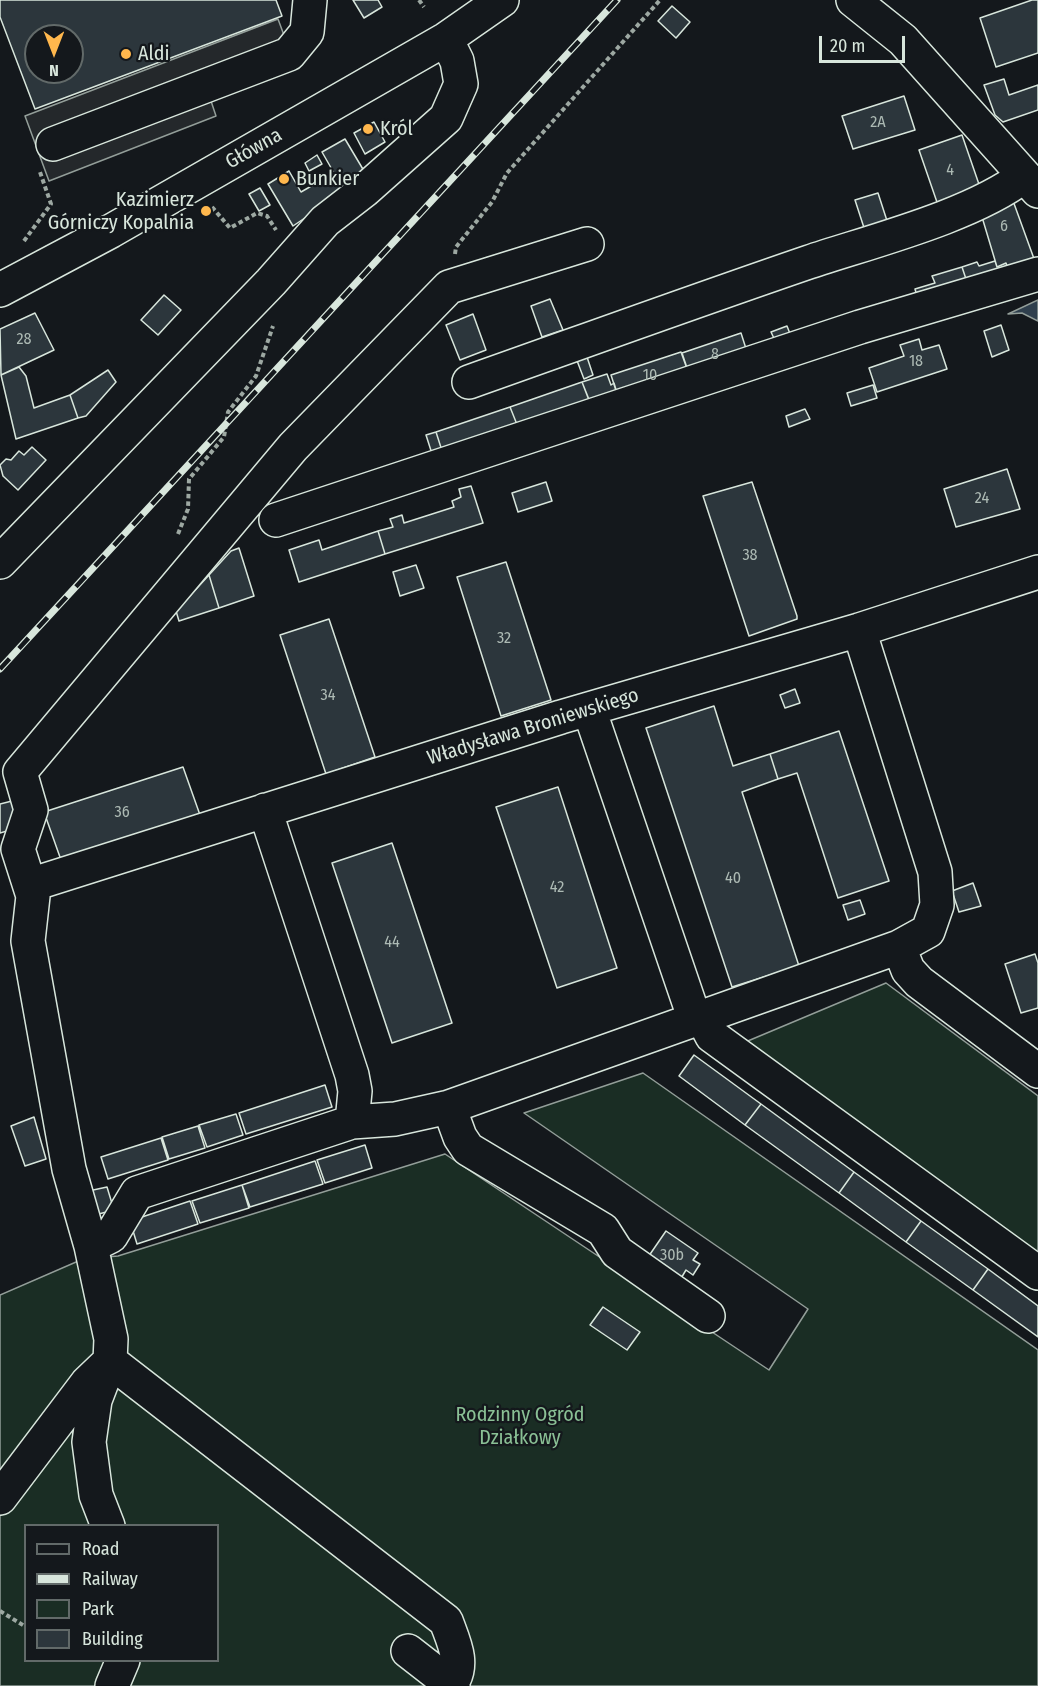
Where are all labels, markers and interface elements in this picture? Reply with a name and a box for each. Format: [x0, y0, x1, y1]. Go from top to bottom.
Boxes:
north arrow [24, 24, 84, 84]
scale bar [822, 24, 908, 62]
text: 20 m [830, 35, 865, 57]
place label: Aldi [138, 42, 169, 66]
marker: Aldi [119, 47, 133, 61]
text: N [49, 61, 59, 80]
house number: 2A [870, 113, 886, 133]
place label: Król [380, 117, 413, 141]
marker: Król [361, 122, 375, 136]
street label: Główna [222, 123, 286, 175]
house number: 4 [946, 161, 954, 181]
place label: Bunkier [296, 167, 359, 191]
marker: Bunkier [277, 172, 291, 186]
place label: Kazimierz Górniczy Kopalnia [48, 188, 194, 235]
marker: Kazimierz Górniczy Kopalnia [199, 204, 213, 218]
house number: 6 [1000, 217, 1008, 237]
house number: 28 [16, 330, 32, 350]
house number: 8 [711, 345, 719, 365]
house number: 18 [909, 352, 923, 372]
house number: 10 [643, 366, 657, 386]
house number: 24 [975, 489, 989, 509]
house number: 38 [742, 546, 758, 566]
house number: 32 [497, 629, 511, 649]
street label: Władysława Broniewskiego [424, 683, 642, 771]
house number: 34 [321, 686, 335, 706]
house number: 36 [114, 803, 130, 823]
house number: 40 [725, 869, 741, 889]
house number: 42 [550, 878, 564, 898]
house number: 44 [384, 933, 400, 953]
house number: 30b [660, 1246, 684, 1266]
park label: Rodzinny Ogród Działkowy [456, 1403, 584, 1450]
legend [24, 1524, 219, 1662]
text: Road [82, 1538, 119, 1560]
text: Railway [82, 1568, 138, 1590]
text: Park [82, 1598, 114, 1620]
text: Building [82, 1628, 143, 1650]

